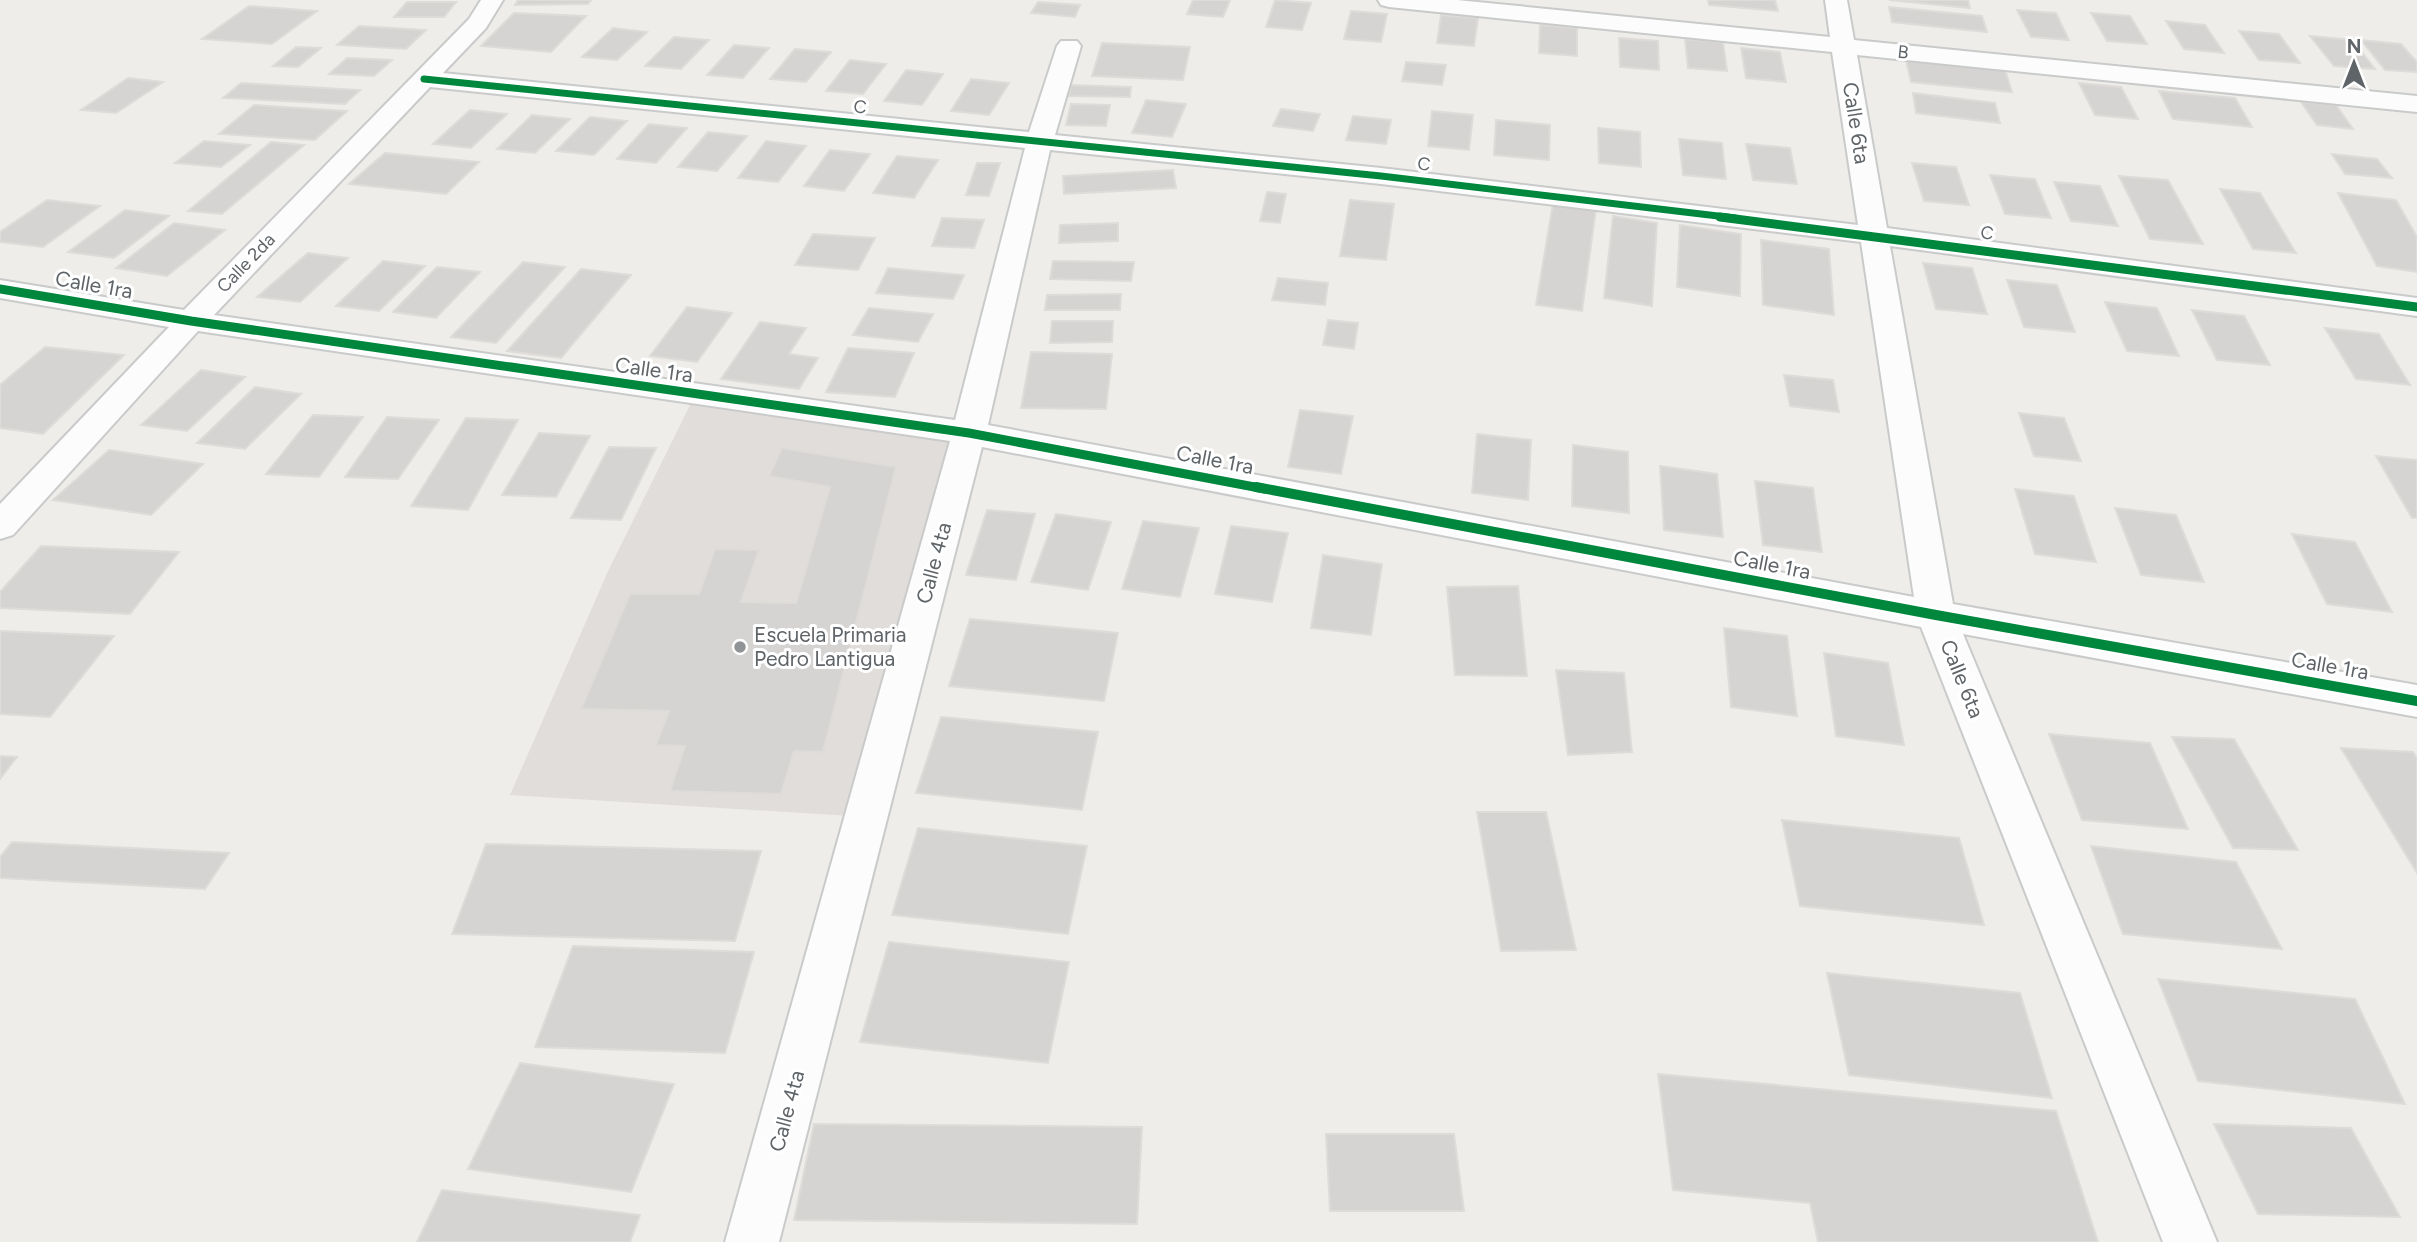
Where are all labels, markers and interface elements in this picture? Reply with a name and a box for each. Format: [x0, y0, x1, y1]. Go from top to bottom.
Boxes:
north arrow [2319, 28, 2389, 98]
text: N [2347, 35, 2361, 58]
street label: B [1896, 40, 1910, 64]
street label: Calle 6ta [1838, 80, 1875, 165]
street label: C [852, 95, 868, 119]
street label: C [1416, 152, 1432, 176]
street label: C [1979, 221, 1995, 245]
street label: Calle 2da [212, 229, 280, 297]
street label: Calle 1ra [53, 265, 135, 304]
street label: Calle 1ra [614, 352, 695, 387]
street label: Calle 1ra [1174, 440, 1256, 479]
street label: Calle 4ta [911, 519, 956, 606]
street label: Calle 1ra [1731, 545, 1813, 584]
place label: Escuela Primaria Pedro Lantigua [754, 622, 907, 671]
street label: Calle 6ta [1935, 636, 1989, 722]
marker: Escuela Primaria Pedro Lantigua [732, 639, 748, 655]
street label: Calle 1ra [2289, 646, 2371, 685]
street label: Calle 4ta [764, 1067, 809, 1154]

